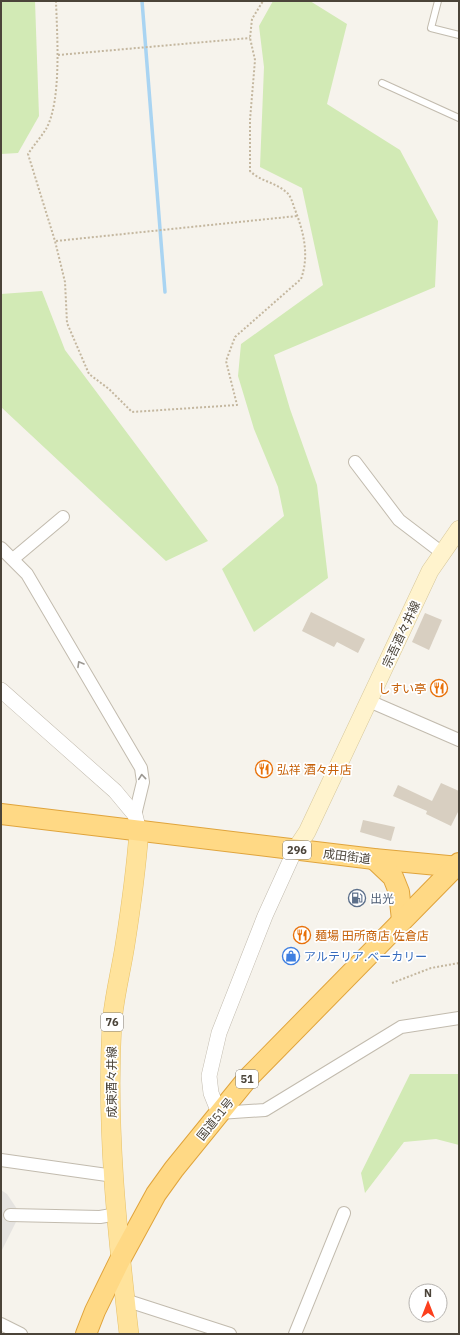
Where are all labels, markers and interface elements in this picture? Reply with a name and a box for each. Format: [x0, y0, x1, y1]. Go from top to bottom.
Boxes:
street label: 宗吾酒々井線 [379, 598, 423, 670]
one-way arrow [78, 661, 85, 668]
restaurant icon: しすい亭 [429, 678, 449, 698]
place label: しすい亭 [378, 681, 426, 696]
restaurant icon: 弘祥 酒々井店 [254, 759, 274, 779]
place label: 弘祥 酒々井店 [277, 762, 352, 777]
one-way arrow [138, 774, 147, 781]
road number: 296 [283, 841, 311, 859]
street label: 成田街道 [322, 846, 372, 866]
fuel station icon: 出光 [347, 888, 367, 908]
place label: 出光 [370, 891, 394, 906]
restaurant icon: 麺場 田所商店 佐倉店 [292, 925, 312, 945]
place label: 麺場 田所商店 佐倉店 [315, 928, 429, 943]
shop icon: アルテリア.ベーカリー [281, 946, 301, 966]
place label: アルテリア.ベーカリー [304, 949, 427, 964]
road number: 76 [101, 1013, 123, 1031]
street label: 成東酒々井線 [104, 1046, 119, 1118]
road number: 51 [236, 1070, 258, 1088]
street label: 国道51号 [193, 1095, 237, 1143]
north arrow [408, 1283, 448, 1323]
text: N [424, 1286, 432, 1300]

